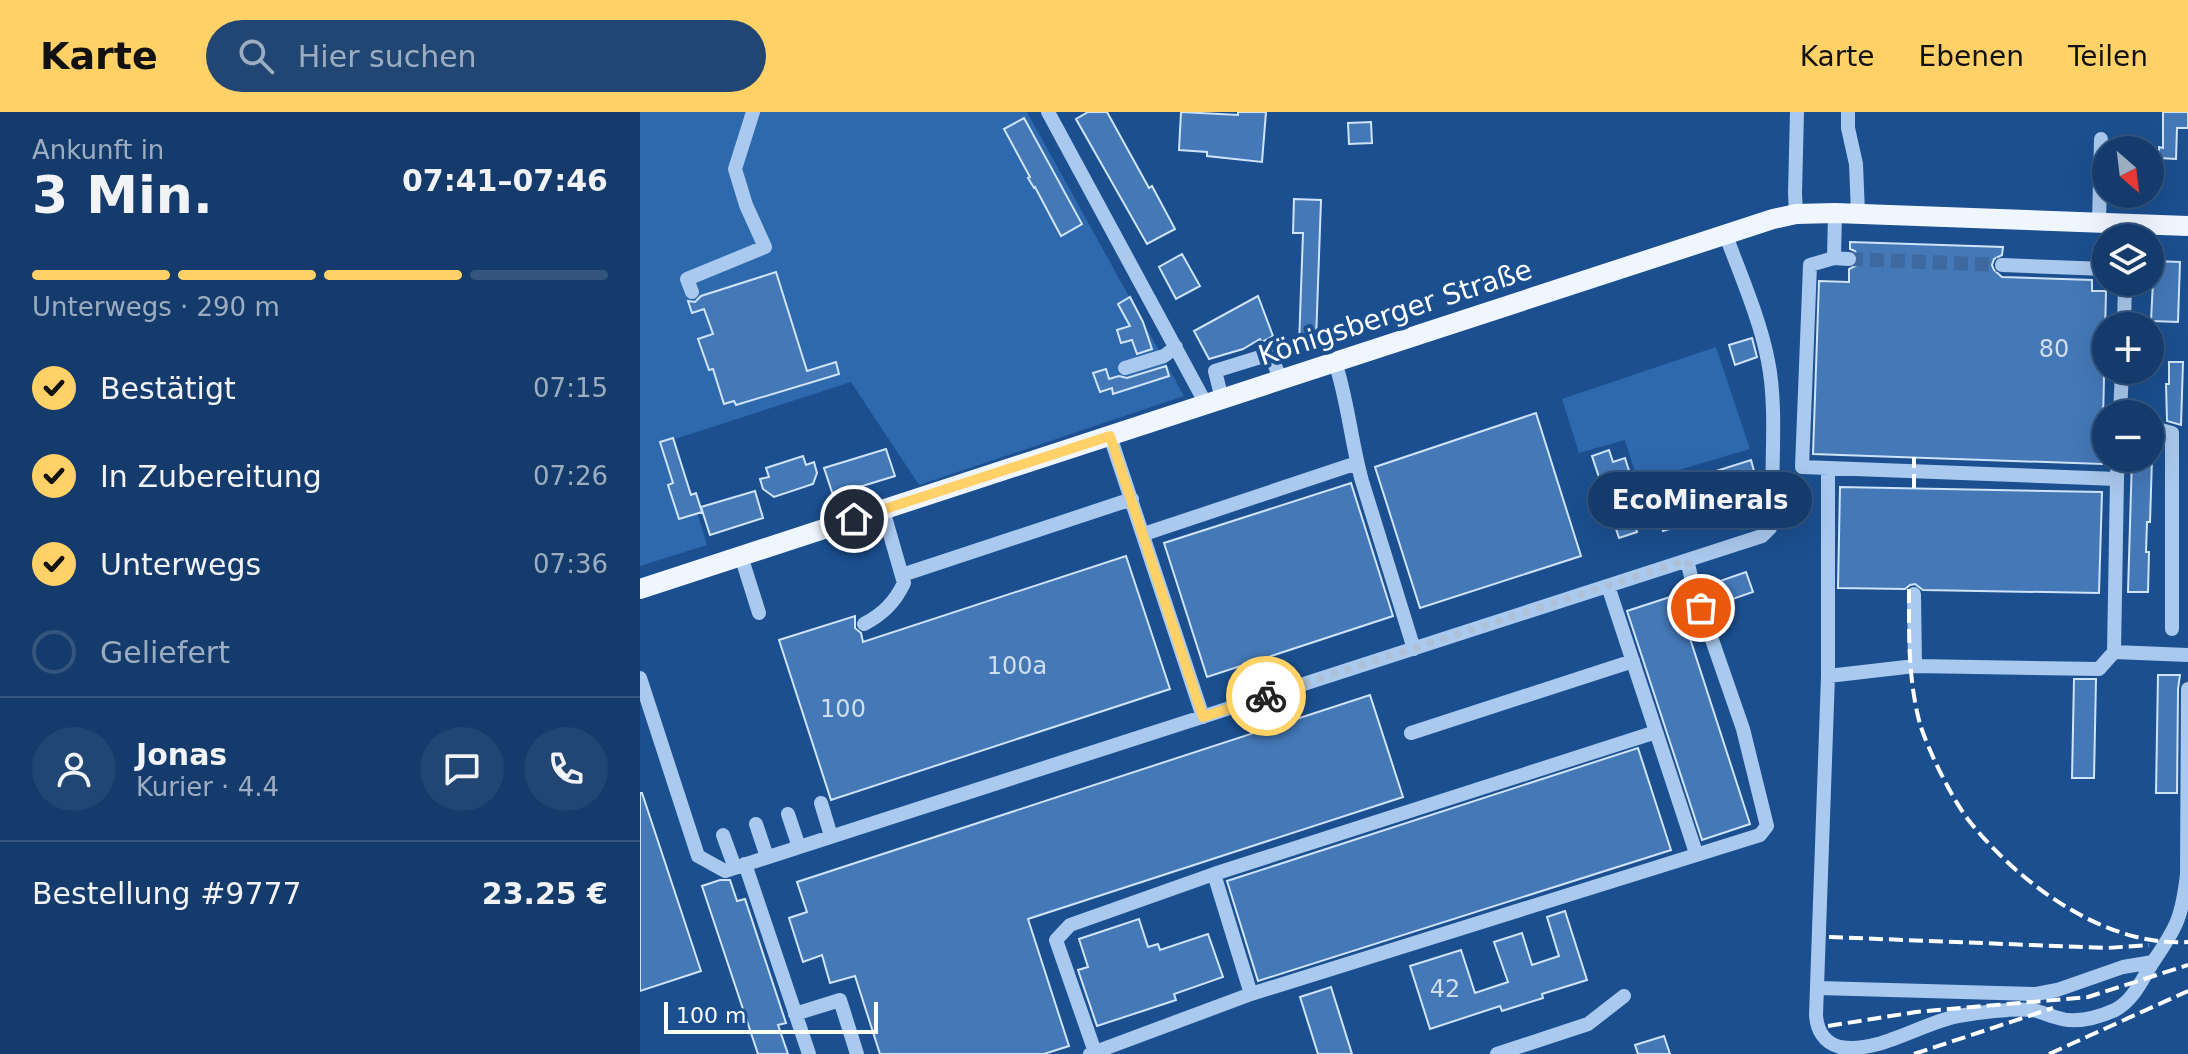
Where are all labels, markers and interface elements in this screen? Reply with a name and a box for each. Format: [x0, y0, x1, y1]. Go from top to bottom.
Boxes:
search box [206, 20, 766, 92]
text: Karte [40, 34, 158, 78]
icon: search [234, 34, 278, 78]
text: Hier suchen [298, 39, 477, 74]
text: Karte [1800, 40, 1874, 73]
text: Ebenen [1918, 40, 2024, 73]
text: Teilen [2068, 40, 2148, 73]
text: Ankunft in [32, 135, 164, 165]
north arrow [2092, 136, 2164, 208]
map controls [2092, 136, 2164, 472]
text: 07:41–07:46 [402, 163, 608, 198]
text: 3 Min. [32, 165, 213, 225]
button: layers [2092, 224, 2164, 296]
street label: Königsberger Straße [1254, 253, 1536, 372]
text: Unterwegs · 290 m [32, 292, 280, 322]
button: + [2092, 312, 2164, 384]
house number: 80 [2039, 335, 2069, 363]
icon: check [32, 366, 76, 410]
text: Bestätigt [100, 371, 236, 406]
text: 07:15 [533, 373, 608, 403]
button: − [2092, 400, 2164, 472]
icon: check [32, 454, 76, 498]
text: In Zubereitung [100, 459, 322, 494]
text: 07:26 [533, 461, 608, 491]
callout: EcoMinerals [1589, 472, 1813, 528]
pin [820, 485, 888, 553]
text: EcoMinerals [1612, 485, 1788, 515]
icon: home [832, 497, 876, 541]
icon: check [32, 542, 76, 586]
text: Unterwegs [100, 547, 261, 582]
text: 07:36 [533, 549, 608, 579]
pin [1667, 574, 1735, 642]
icon: bag [1679, 586, 1723, 630]
text: Geliefert [100, 635, 230, 670]
house number: 100a [987, 652, 1047, 680]
courier [1226, 656, 1306, 736]
icon: bike [1244, 674, 1288, 718]
house number: 100 [820, 695, 866, 723]
button: person [32, 727, 116, 811]
button: chat [420, 727, 504, 811]
button: phone [524, 727, 608, 811]
text: Jonas [136, 737, 227, 772]
text: Kurier · 4.4 [136, 772, 279, 802]
text: Bestellung #9777 [32, 876, 302, 911]
text: 23.25 € [482, 876, 608, 911]
house number: 42 [1430, 975, 1460, 1003]
scale bar [664, 998, 878, 1034]
text: 100 m [676, 1003, 746, 1028]

